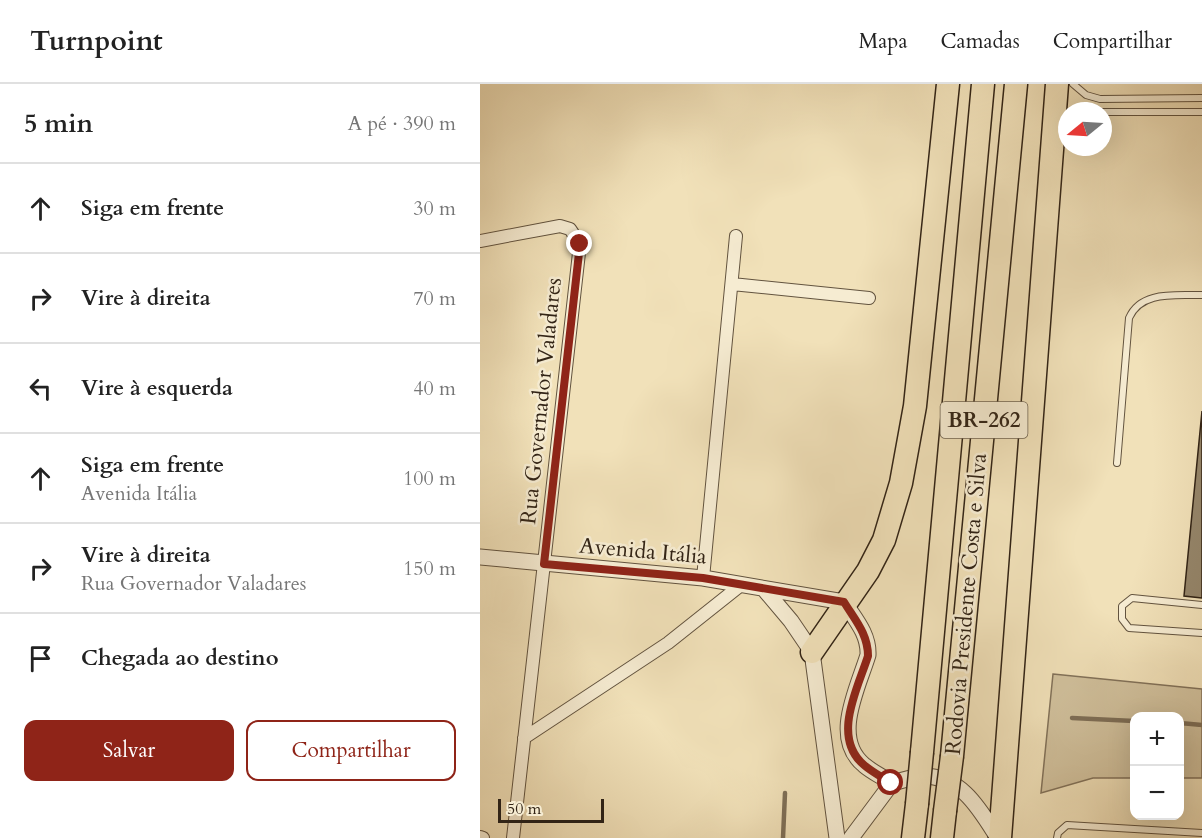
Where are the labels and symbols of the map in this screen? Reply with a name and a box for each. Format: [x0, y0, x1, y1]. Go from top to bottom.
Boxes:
north arrow [1058, 102, 1112, 156]
route end [566, 230, 592, 256]
street label: Rua Governador Valadares [513, 276, 569, 526]
road number: BR-262 [940, 402, 1028, 438]
street label: Rodovia Presidente Costa e Silva [938, 451, 994, 756]
street label: Avenida Itália [578, 530, 708, 572]
route start [877, 769, 903, 795]
scale bar [498, 796, 604, 824]

